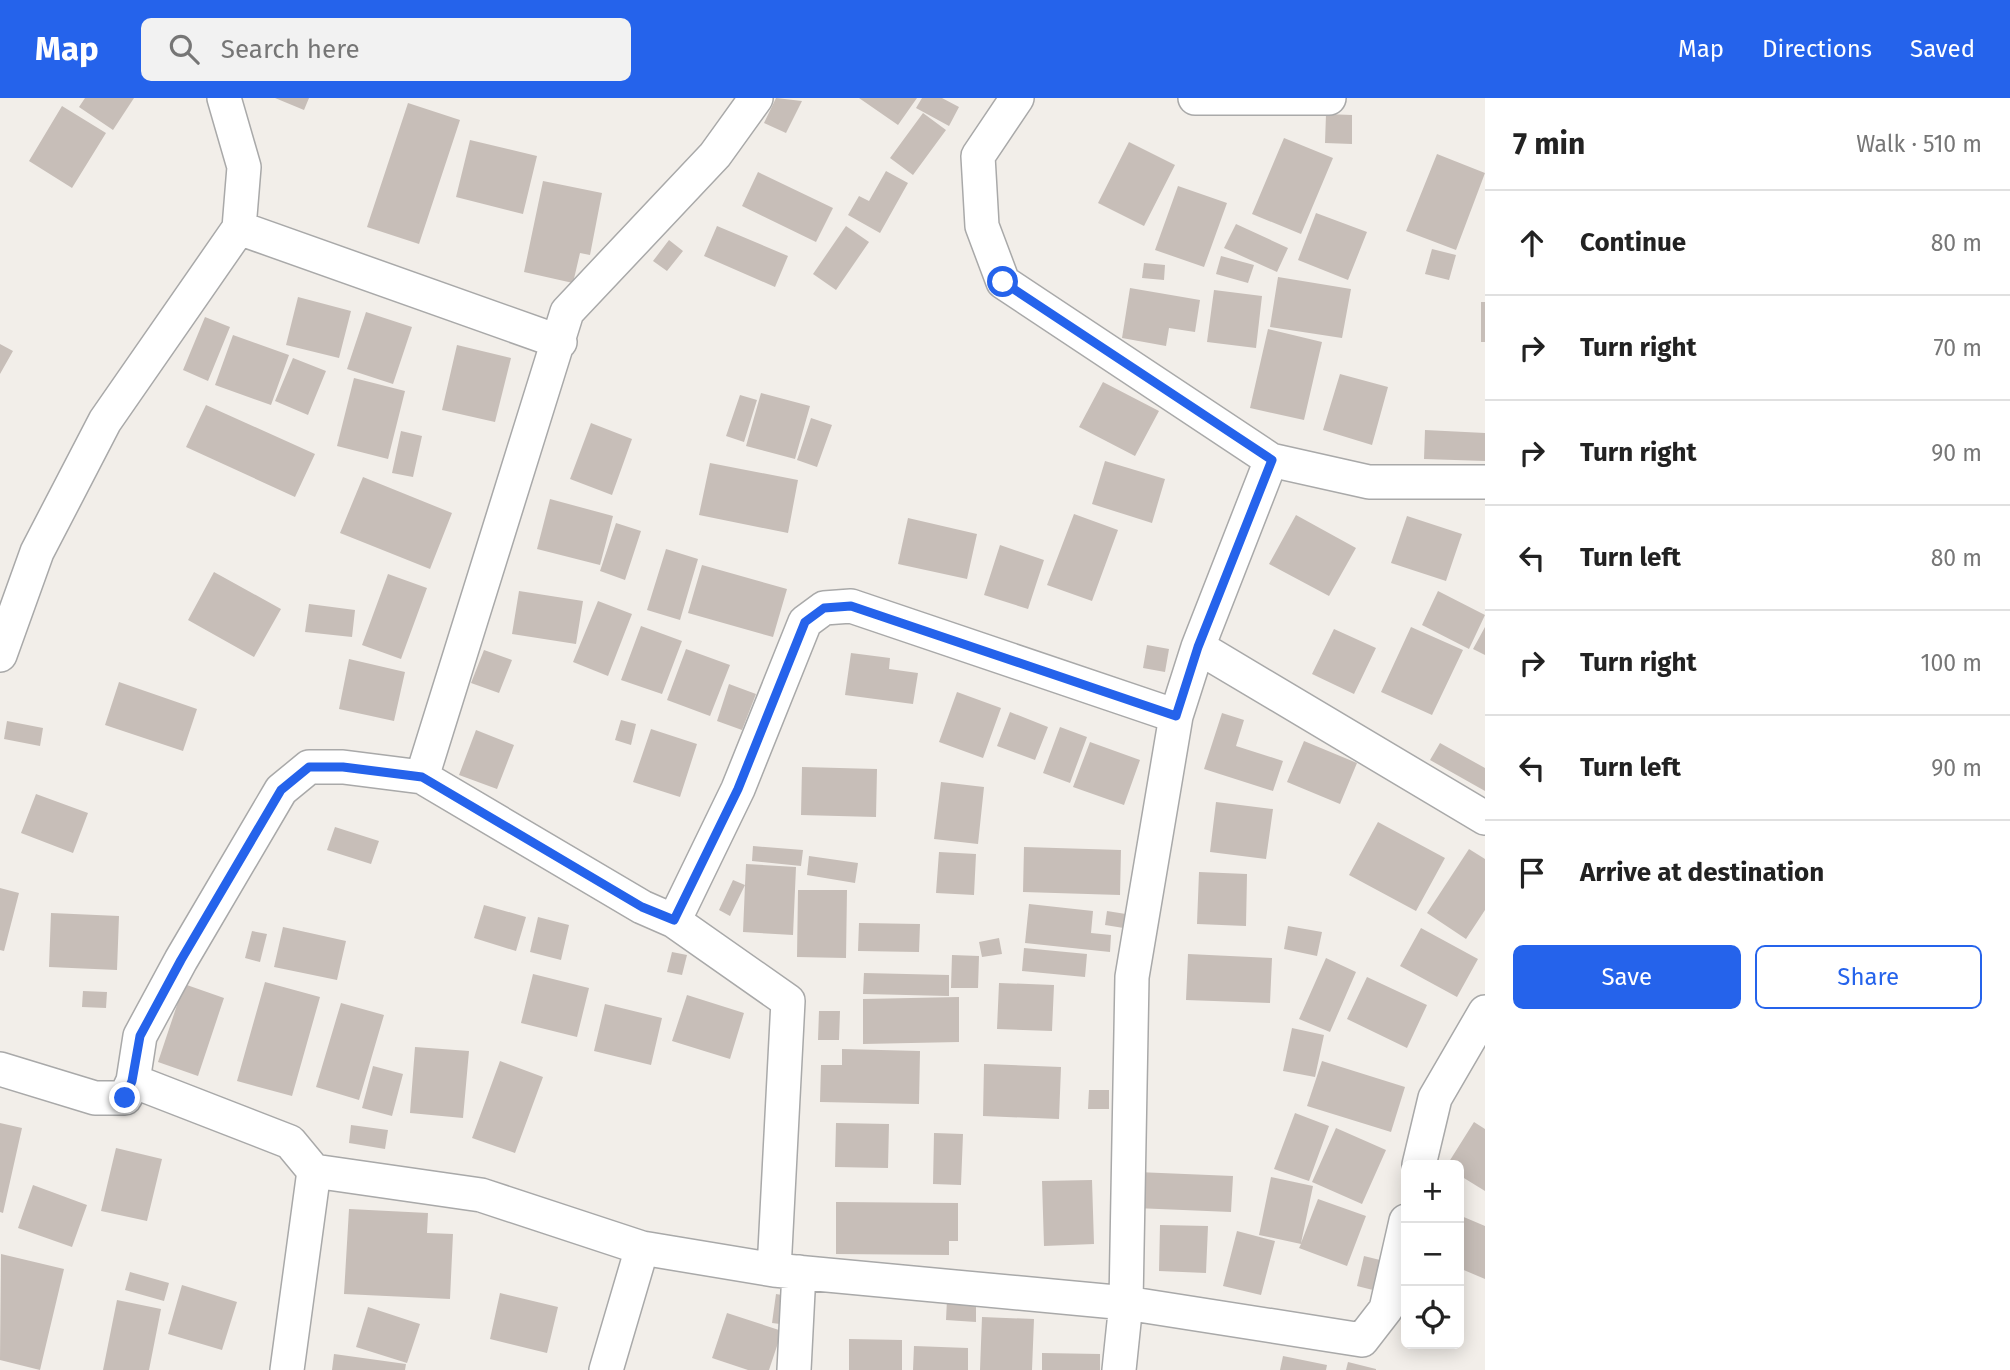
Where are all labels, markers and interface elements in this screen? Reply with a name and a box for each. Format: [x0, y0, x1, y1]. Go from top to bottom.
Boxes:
search box [141, 18, 631, 81]
text: Map [35, 29, 99, 69]
icon: search [165, 30, 203, 68]
text: Search here [221, 34, 360, 65]
text: Map [1678, 35, 1724, 63]
text: Directions [1762, 35, 1872, 63]
text: Saved [1910, 35, 1975, 63]
text: 7 min [1513, 126, 1585, 162]
text: Walk · 510 m [1856, 130, 1982, 158]
icon: ahead [1513, 224, 1551, 262]
text: Continue [1580, 227, 1686, 258]
text: 80 m [1931, 229, 1982, 257]
route start [987, 266, 1018, 297]
icon: right [1513, 329, 1551, 367]
text: Turn right [1580, 332, 1697, 363]
text: 70 m [1933, 334, 1982, 362]
icon: right [1513, 434, 1551, 472]
text: Turn right [1580, 437, 1697, 468]
text: 90 m [1931, 439, 1982, 467]
icon: left [1513, 539, 1551, 577]
text: Turn left [1580, 542, 1681, 573]
text: 80 m [1931, 544, 1982, 572]
icon: right [1513, 644, 1551, 682]
text: Turn right [1580, 647, 1697, 678]
text: 100 m [1921, 649, 1982, 677]
icon: left [1513, 749, 1551, 787]
text: Turn left [1580, 752, 1681, 783]
text: 90 m [1931, 754, 1982, 782]
icon: arrive [1513, 854, 1551, 892]
text: Arrive at destination [1580, 857, 1824, 888]
button: Save [1513, 945, 1741, 1009]
button: Share [1755, 945, 1982, 1009]
route end [109, 1082, 140, 1113]
map controls [1401, 1160, 1464, 1349]
button: + [1401, 1160, 1464, 1223]
button: − [1401, 1223, 1464, 1286]
button: locate [1401, 1286, 1464, 1349]

